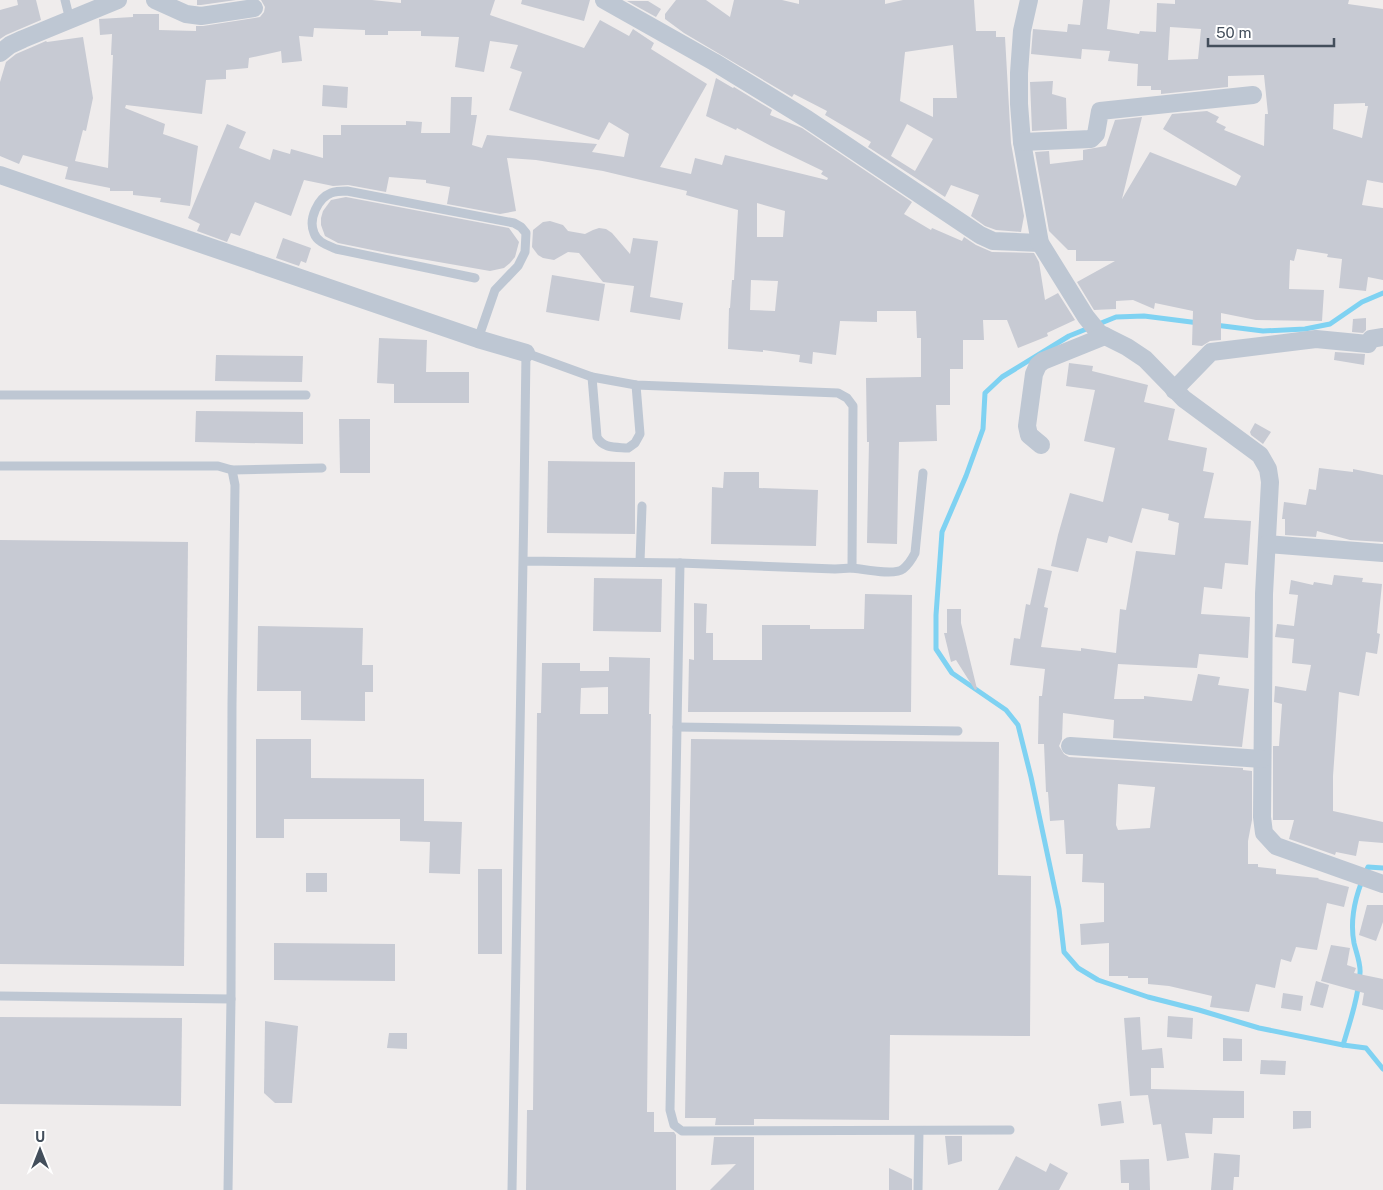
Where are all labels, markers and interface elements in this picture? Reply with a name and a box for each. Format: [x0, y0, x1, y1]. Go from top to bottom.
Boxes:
scale bar [1208, 15, 1334, 47]
text: 50 m [1216, 24, 1251, 41]
north arrow [15, 1125, 65, 1175]
text: U [35, 1129, 45, 1145]

